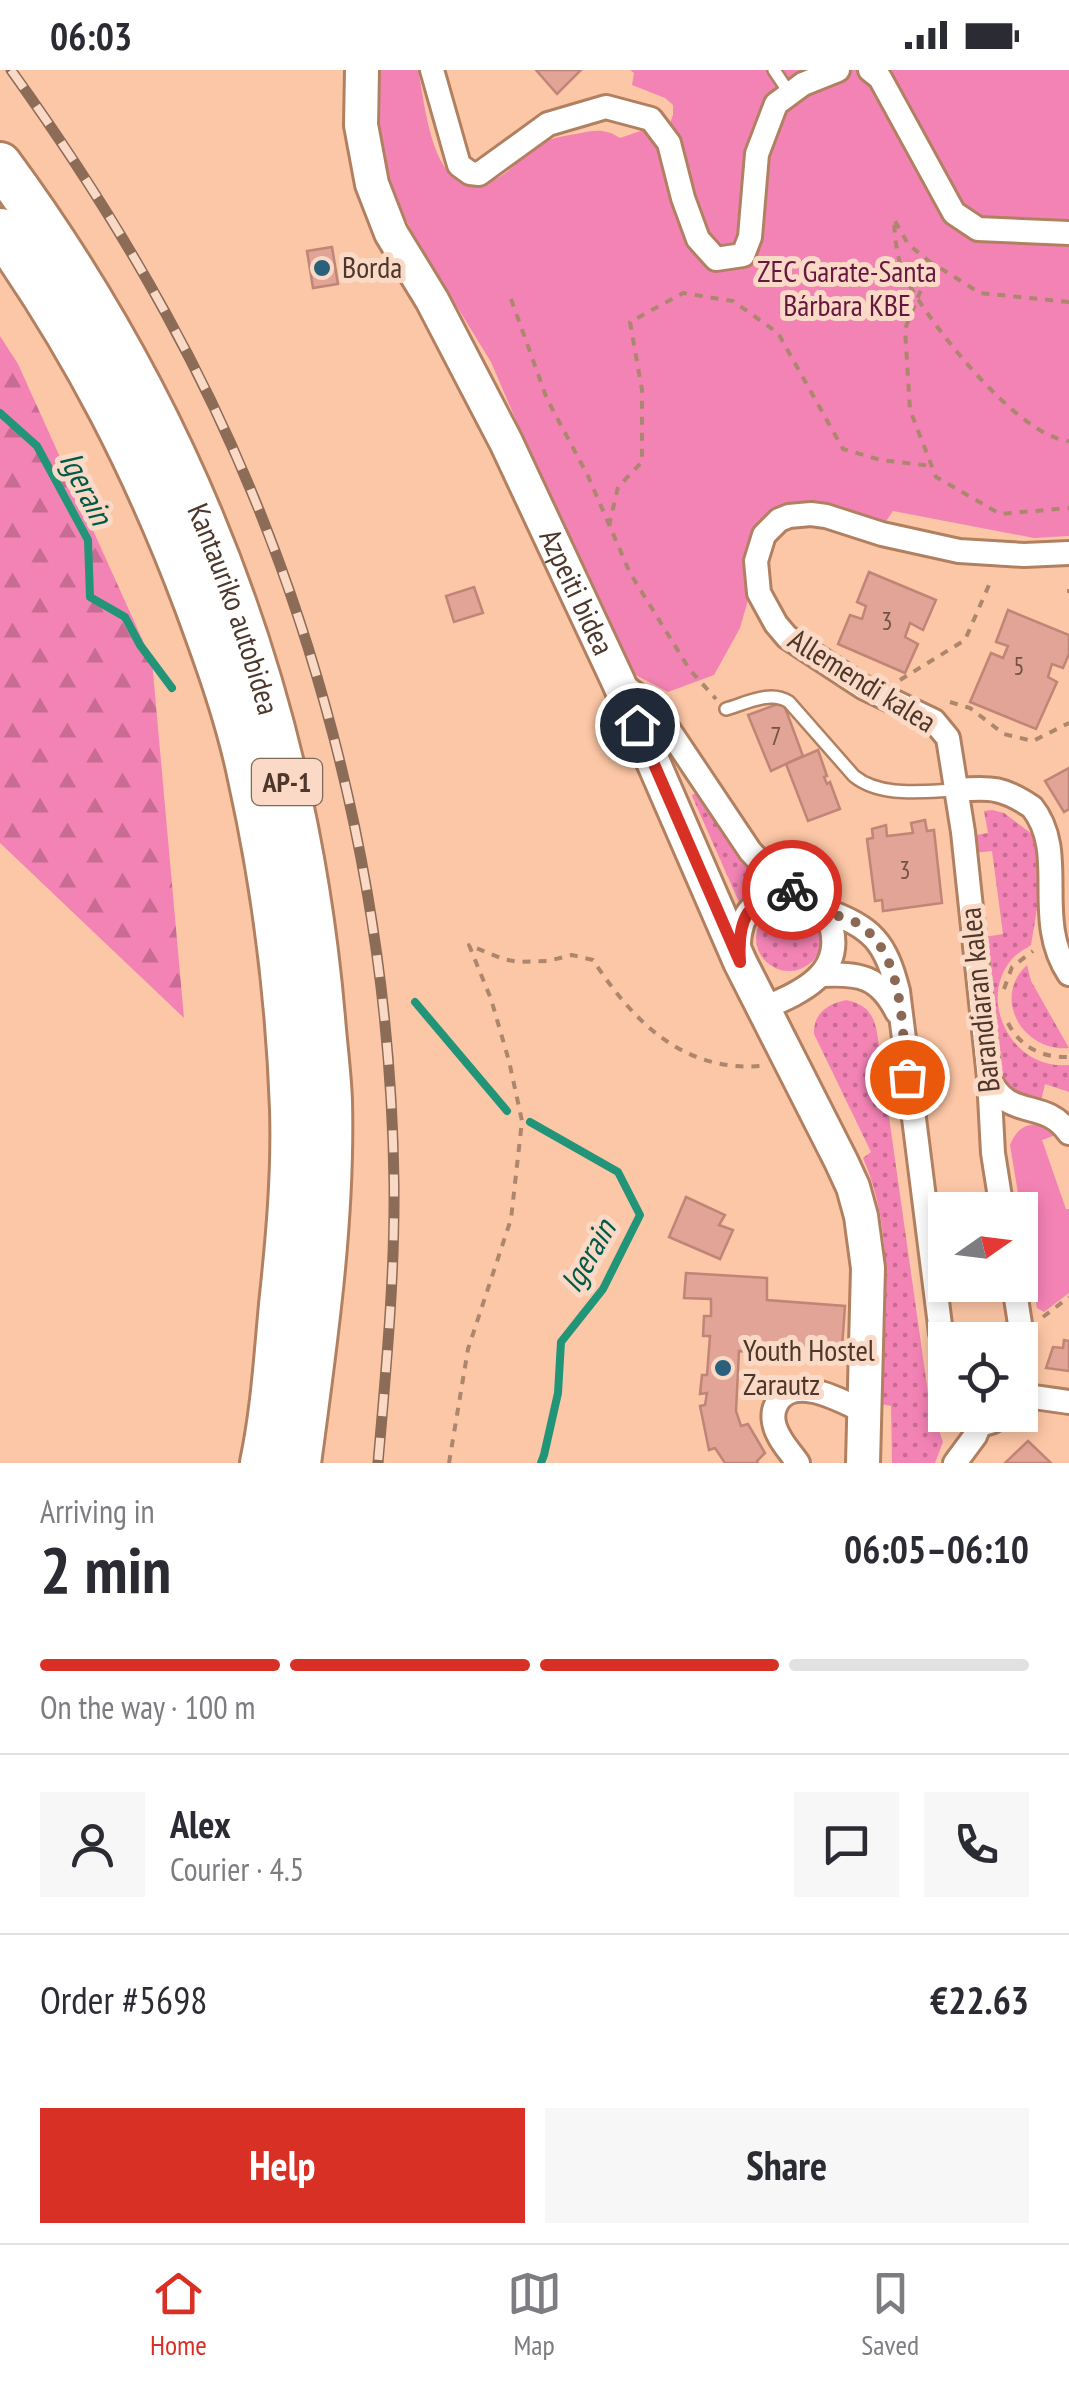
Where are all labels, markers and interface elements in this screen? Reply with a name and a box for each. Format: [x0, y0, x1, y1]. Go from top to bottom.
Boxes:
text: 06:03 [50, 11, 132, 60]
place label: Borda [342, 247, 402, 286]
park label: ZEC Garate-Santa Bárbara KBE [757, 251, 937, 324]
marker: Borda [311, 257, 333, 279]
water label: Igerain [51, 444, 124, 533]
street label: Kantauriko autobidea [179, 497, 289, 719]
street label: Azpeiti bidea [531, 522, 624, 661]
house number: 3 [881, 605, 893, 637]
street label: Allemendi kalea [782, 619, 944, 740]
house number: 5 [1013, 650, 1025, 682]
pin [595, 683, 680, 768]
icon: home [610, 698, 665, 753]
house number: 7 [770, 720, 782, 752]
road number: AP-1 [252, 759, 322, 805]
courier [742, 840, 842, 940]
house number: 3 [899, 854, 911, 886]
icon: bike [765, 863, 820, 918]
street label: Barandiaran kalea [949, 906, 1008, 1095]
pin [865, 1035, 950, 1120]
icon: bag [880, 1050, 935, 1105]
north arrow [928, 1192, 1038, 1302]
map controls [928, 1192, 1038, 1432]
water label: Igerain [550, 1210, 626, 1299]
button: locate [928, 1322, 1038, 1432]
place label: Youth Hostel Zarautz [743, 1330, 875, 1403]
marker: Youth Hostel Zarautz [712, 1357, 734, 1379]
text: Arriving in [40, 1490, 155, 1532]
text: 06:05–06:10 [844, 1524, 1029, 1573]
text: 2 min [40, 1527, 171, 1611]
text: On the way · 100 m [40, 1686, 255, 1728]
button: person [40, 1792, 145, 1897]
button: chat [794, 1792, 899, 1897]
button: phone [924, 1792, 1029, 1897]
text: Alex [170, 1799, 231, 1848]
text: Courier · 4.5 [170, 1848, 304, 1890]
text: Order #5698 [40, 1975, 207, 2024]
text: €22.63 [930, 1975, 1029, 2024]
button: Help [40, 2108, 525, 2223]
button: Share [545, 2108, 1029, 2223]
tab: Home [150, 2266, 207, 2363]
tab: Map [507, 2266, 562, 2363]
tab: Saved [861, 2266, 919, 2363]

